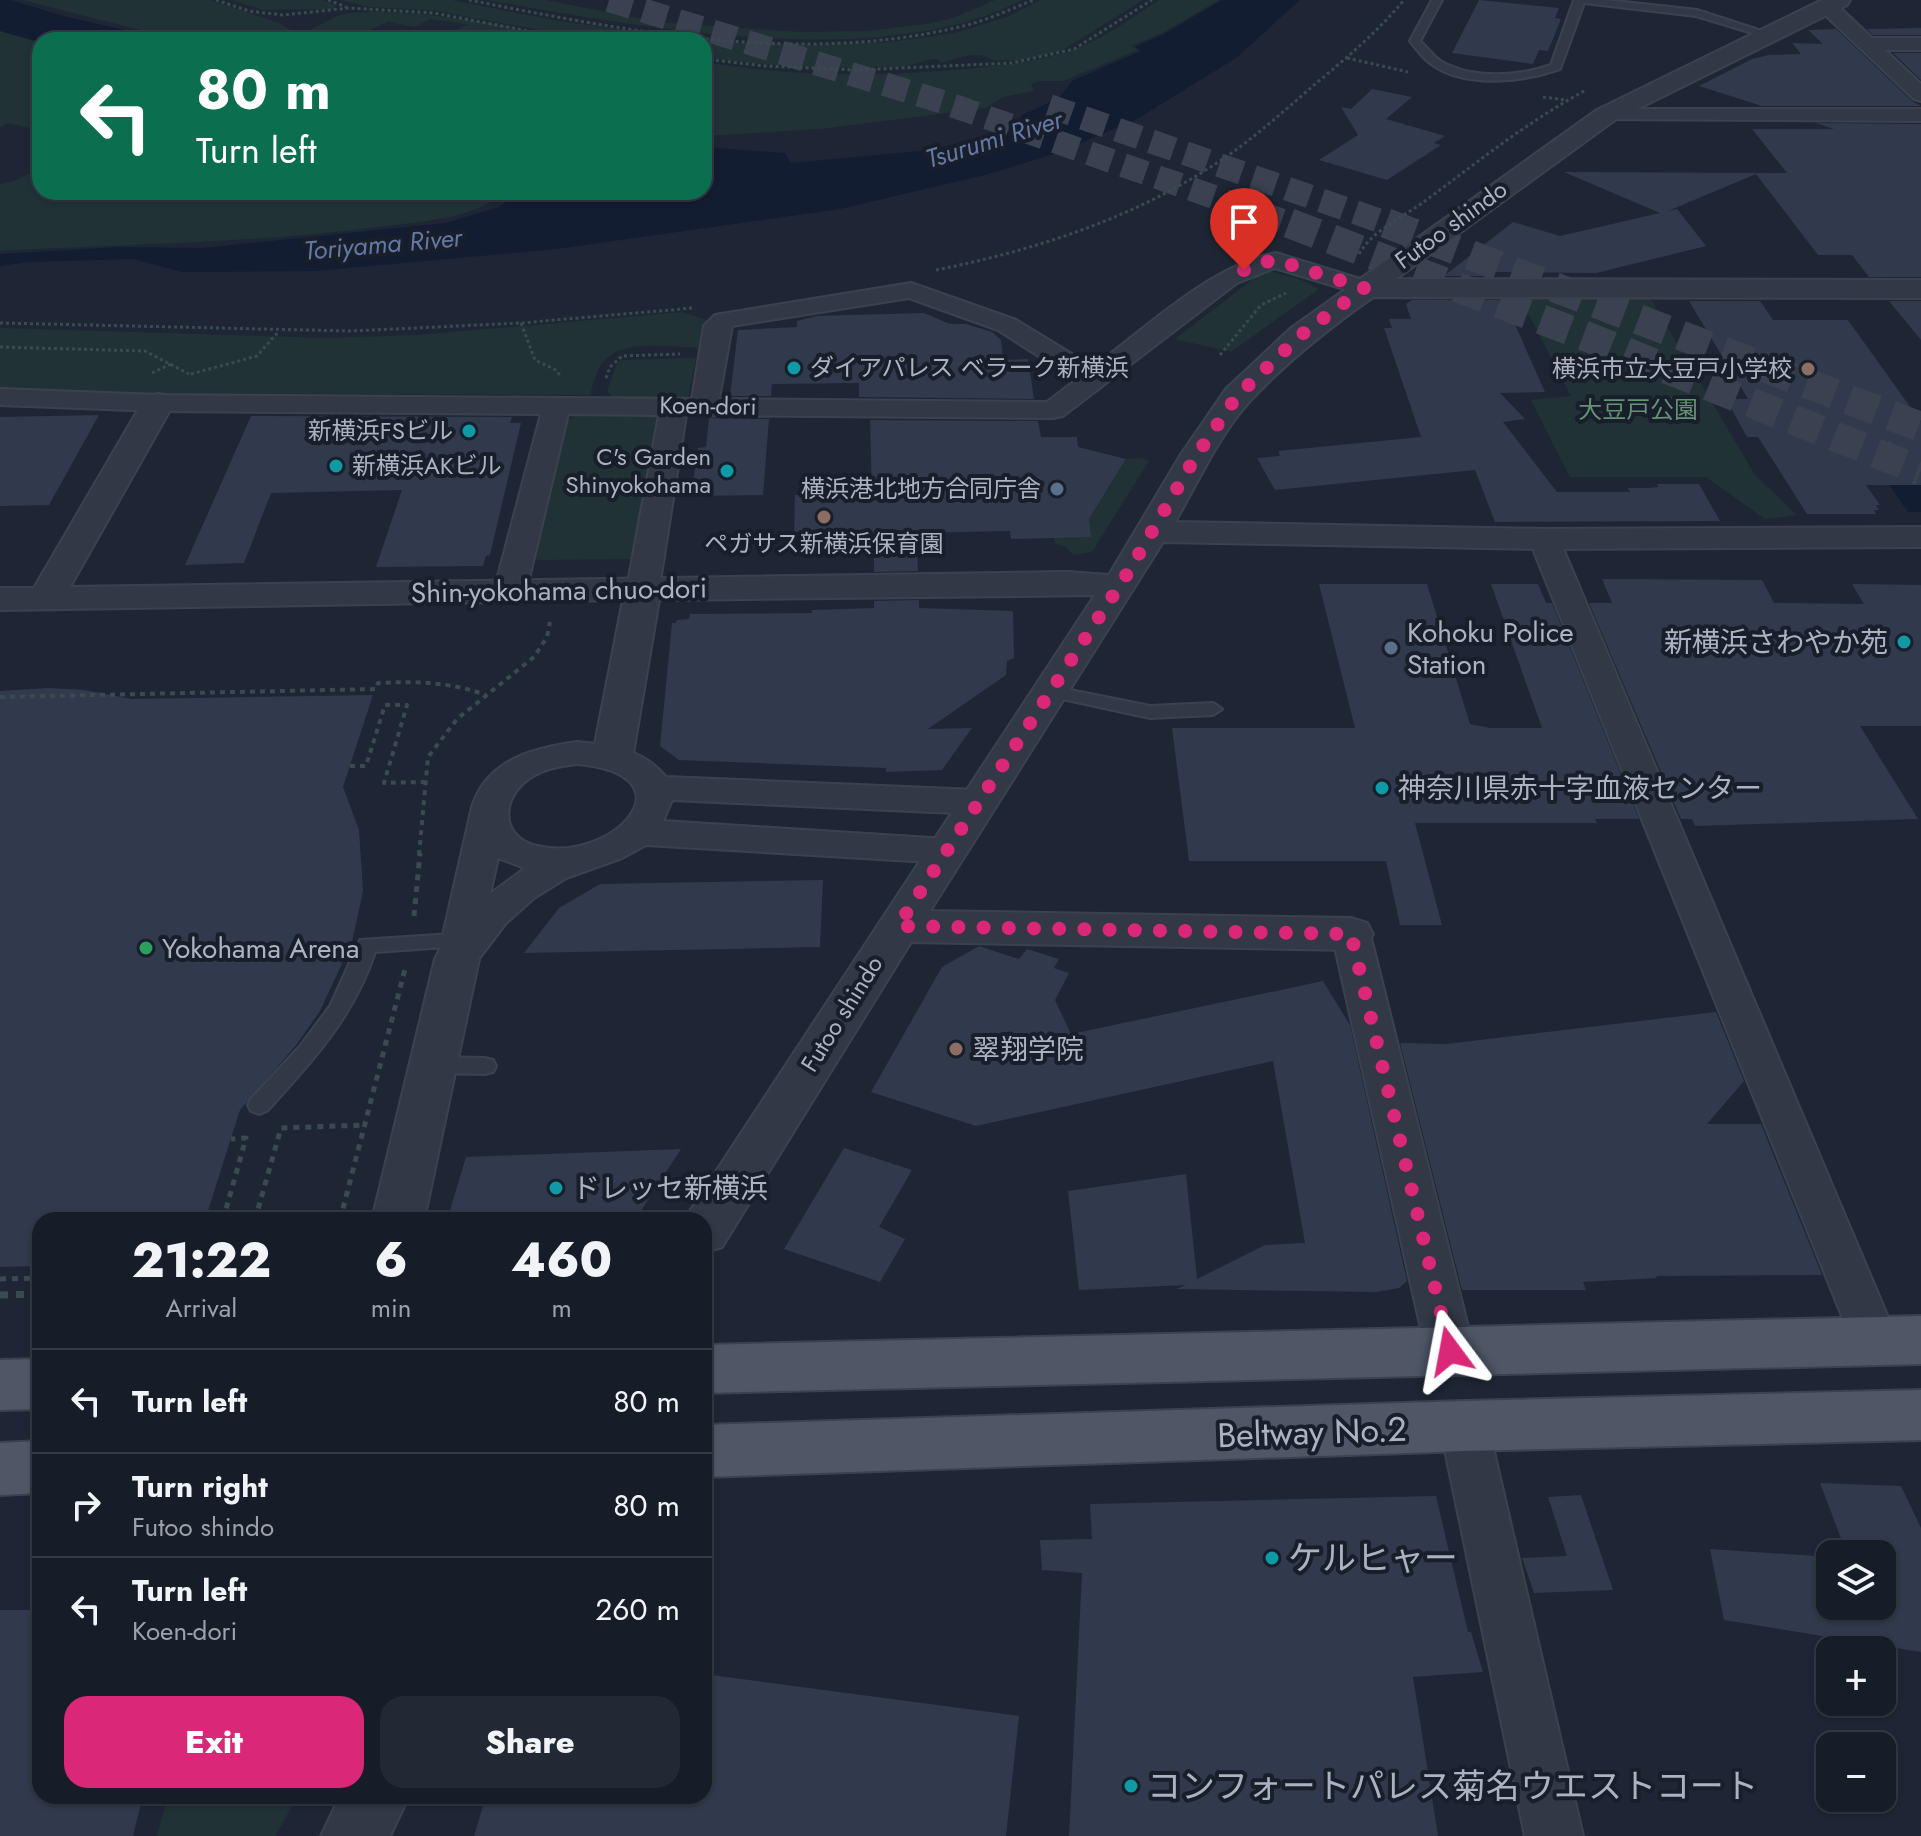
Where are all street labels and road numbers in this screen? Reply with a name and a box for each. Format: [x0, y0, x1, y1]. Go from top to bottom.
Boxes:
street label: Futoo shindo [1387, 172, 1514, 277]
street label: Koen-dori [659, 387, 757, 424]
street label: Shin-yokohama chuo-dori [411, 567, 707, 614]
street label: Futoo shindo [792, 949, 891, 1079]
street label: Beltway No.2 [1216, 1405, 1408, 1460]

